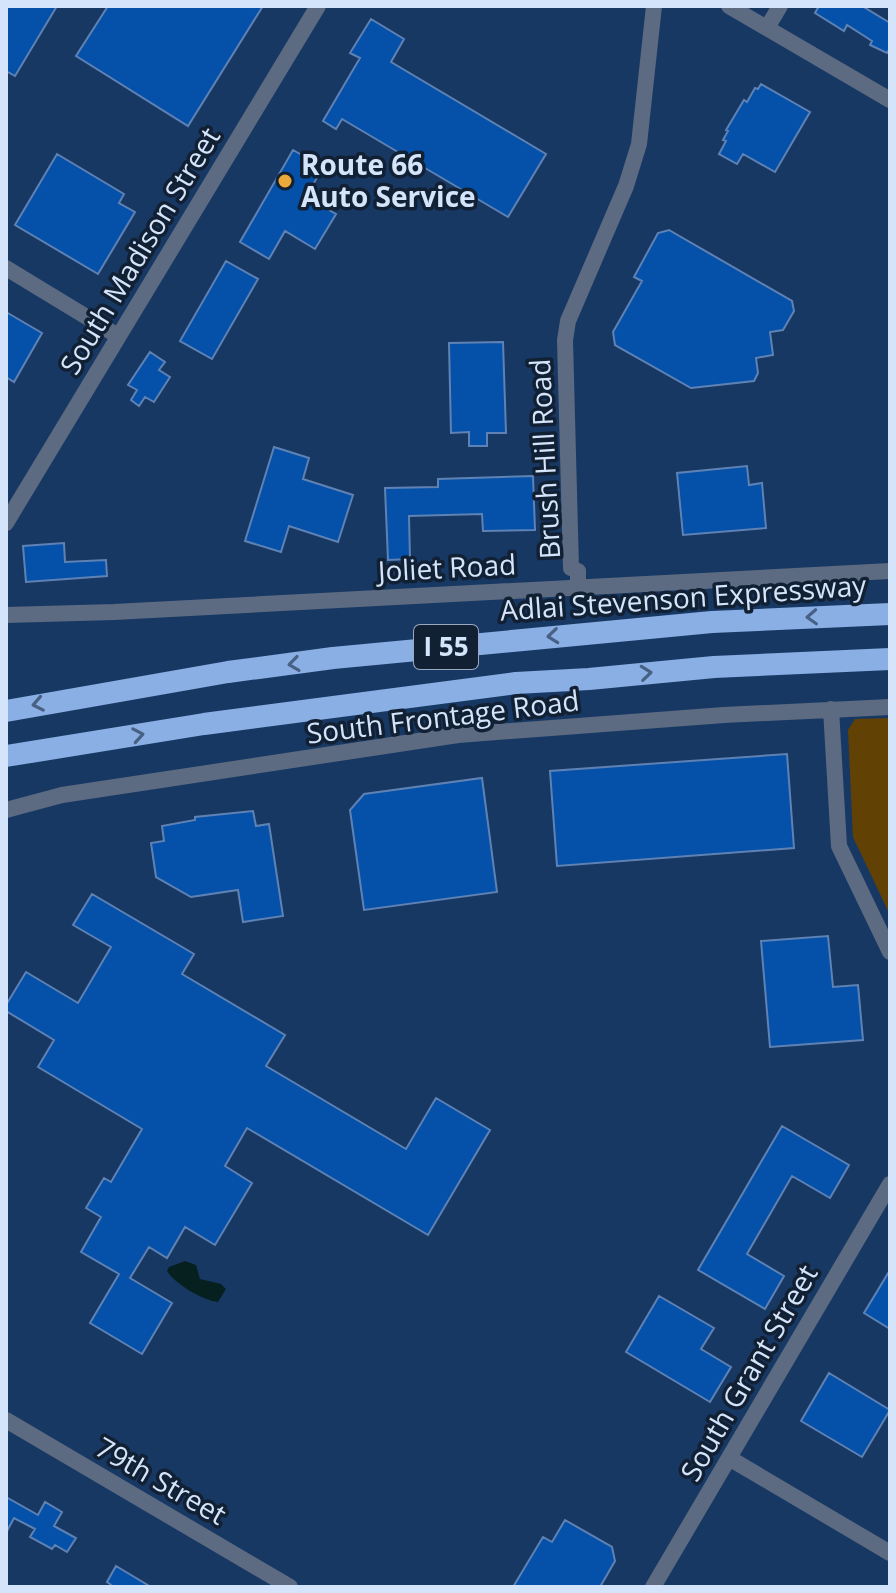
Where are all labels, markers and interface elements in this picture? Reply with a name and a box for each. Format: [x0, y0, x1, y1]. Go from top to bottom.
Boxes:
street label: South Madison Street [50, 120, 228, 381]
place label: Route 66 Auto Service [301, 145, 476, 215]
marker: Route 66 Auto Service [276, 172, 294, 190]
street label: Brush Hill Road [520, 358, 568, 560]
street label: Joliet Road [374, 544, 517, 590]
street label: Adlai Stevenson Expressway [499, 565, 868, 629]
one-way arrow [805, 609, 818, 626]
road number: I 55 [414, 625, 478, 669]
one-way arrow [546, 628, 559, 645]
one-way arrow [287, 655, 300, 672]
one-way arrow [640, 665, 653, 682]
street label: South Frontage Road [304, 680, 581, 752]
one-way arrow [31, 695, 44, 712]
one-way arrow [132, 728, 145, 745]
street label: South Grant Street [671, 1257, 826, 1488]
street label: 79th Street [89, 1428, 234, 1533]

